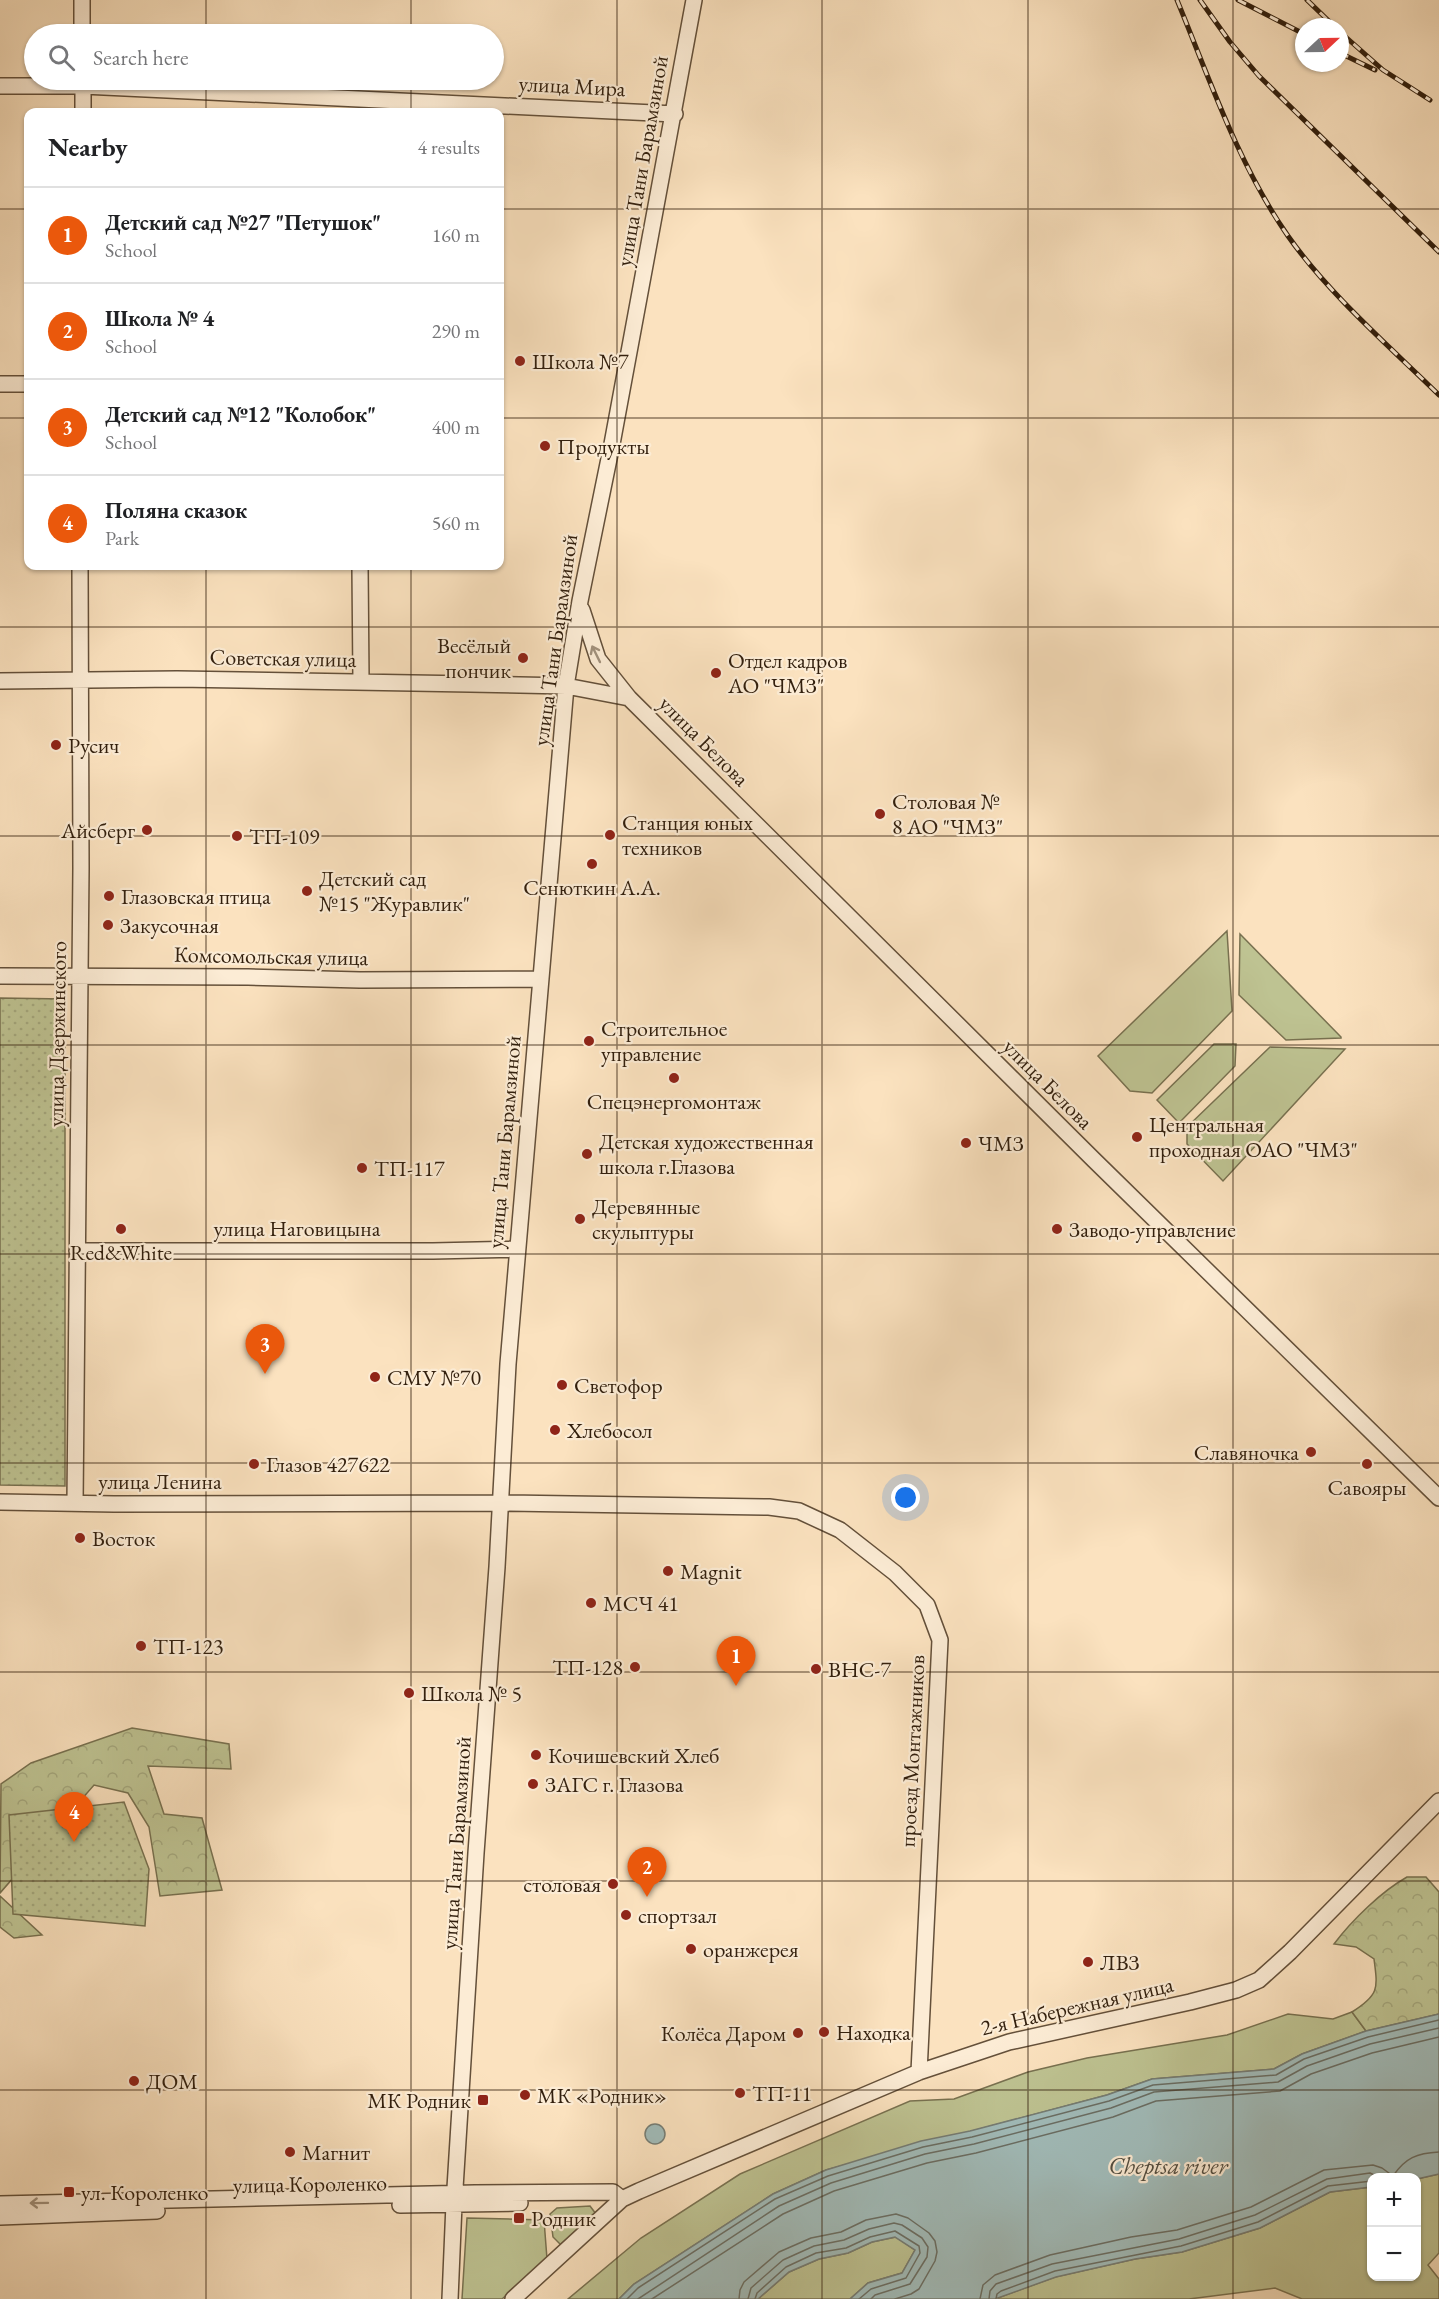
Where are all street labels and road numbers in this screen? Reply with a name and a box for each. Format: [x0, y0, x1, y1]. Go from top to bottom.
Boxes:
street label: улица Тани Барамзиной [609, 53, 675, 269]
street label: улица Мира [518, 69, 626, 103]
street label: улица Тани Барамзиной [526, 532, 584, 748]
street label: Советская улица [209, 642, 357, 674]
street label: улица Белова [652, 689, 756, 793]
street label: Комсомольская улица [174, 940, 369, 972]
street label: улица Дзержинского [41, 941, 73, 1127]
street label: улица Белова [996, 1032, 1100, 1136]
street label: улица Тани Барамзиной [480, 1034, 528, 1250]
street label: улица Наговицына [214, 1214, 381, 1243]
street label: улица Ленина [98, 1467, 222, 1496]
street label: проезд Монтажников [892, 1654, 932, 1848]
street label: улица Тани Барамзиной [434, 1735, 478, 1951]
street label: 2-я Набережная улица [978, 1970, 1176, 2042]
street label: улица Короленко [233, 2168, 387, 2200]

